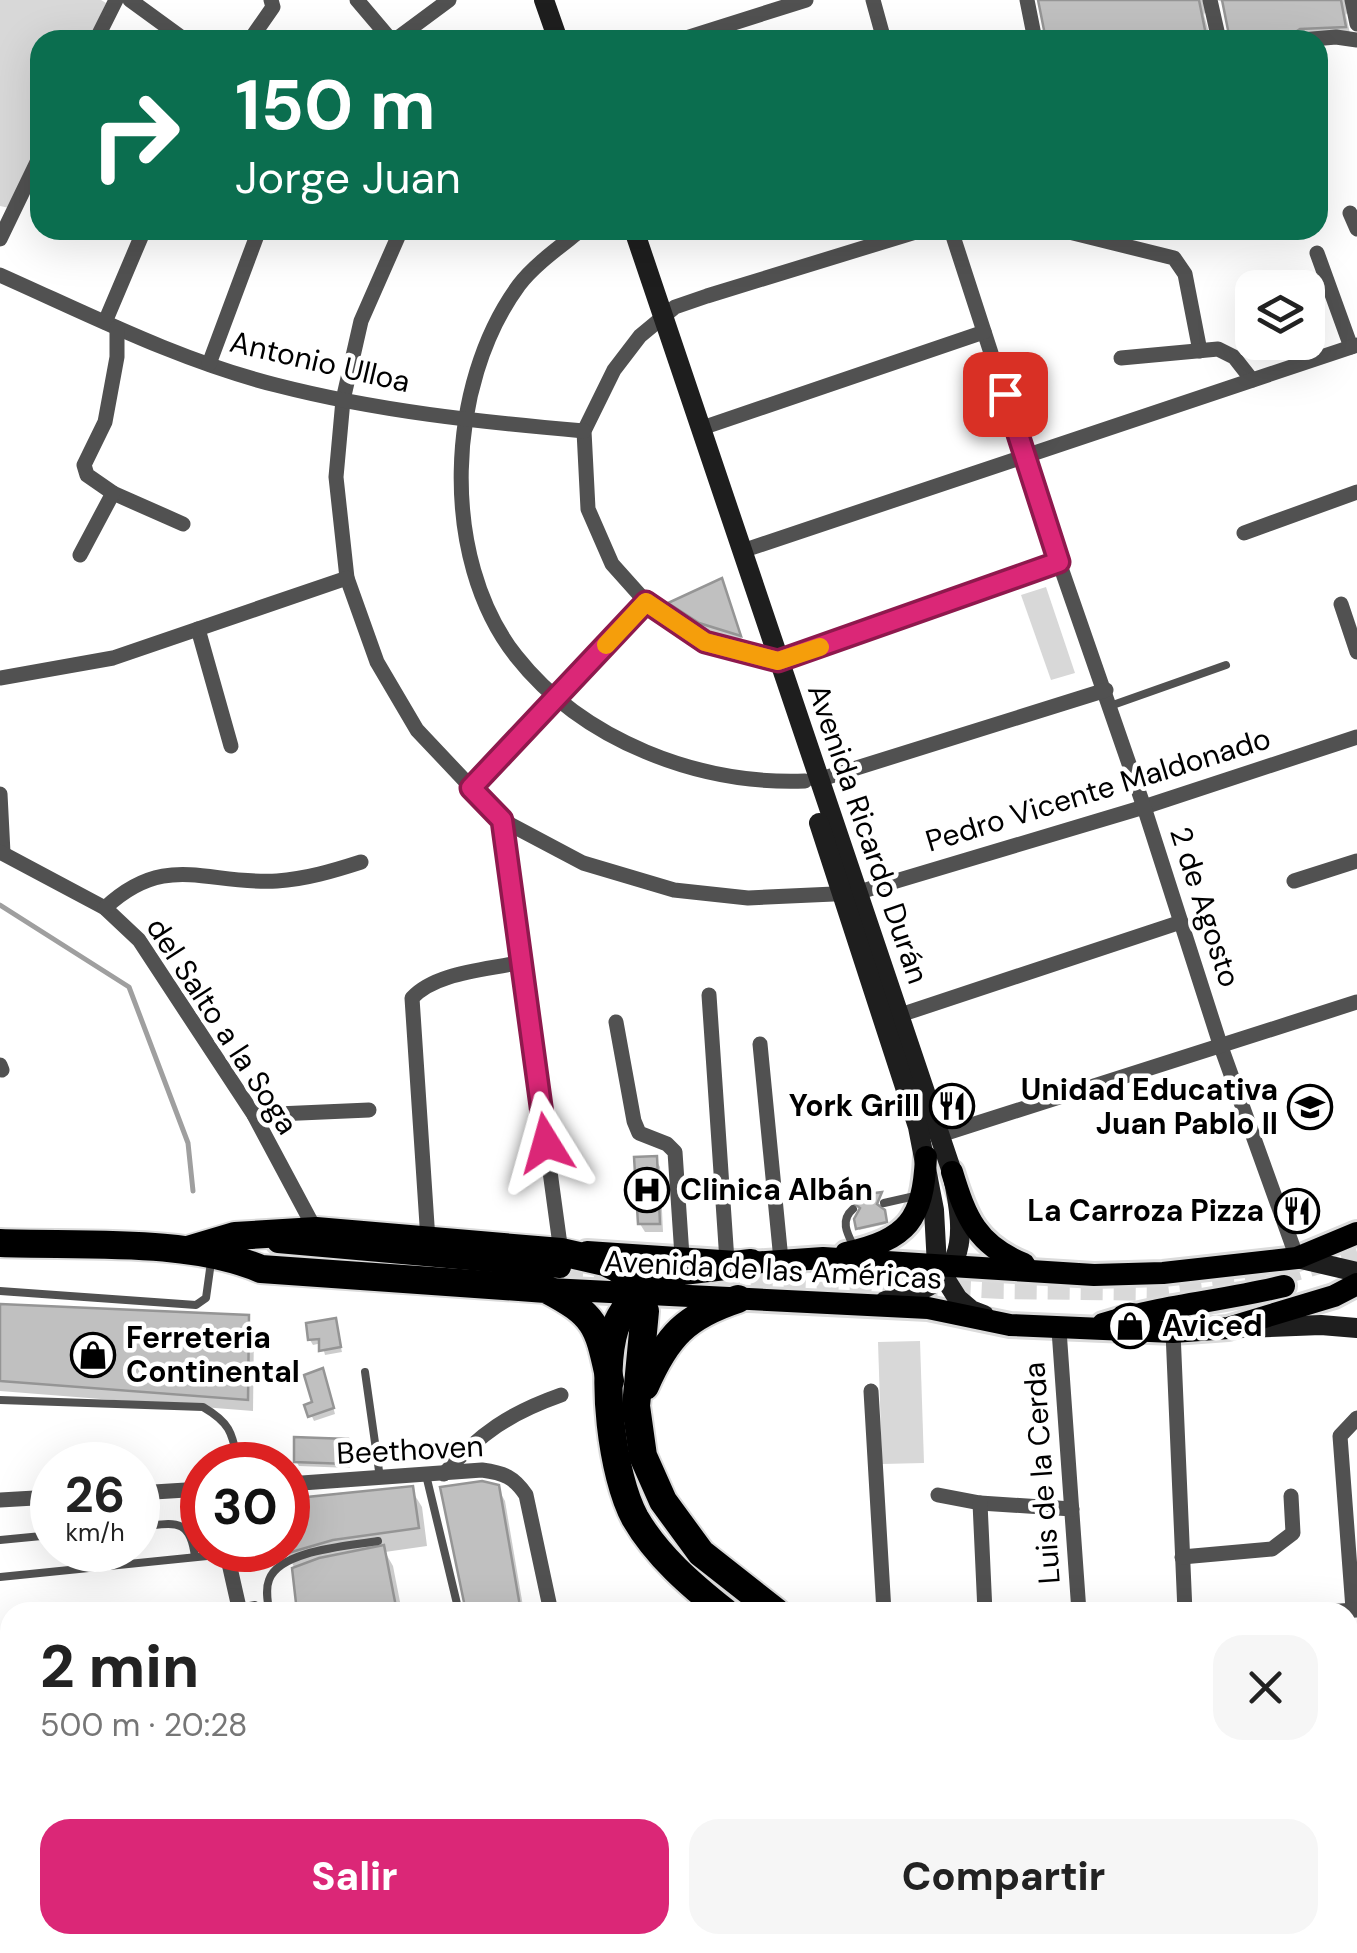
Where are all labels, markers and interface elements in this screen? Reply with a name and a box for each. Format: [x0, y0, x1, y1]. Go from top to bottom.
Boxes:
text: 150 m [235, 60, 436, 151]
icon: right [70, 70, 200, 200]
text: Jorge Juan [235, 148, 461, 207]
map controls [1235, 270, 1325, 360]
button: layers [1235, 270, 1325, 360]
street label: Antonio Ulloa [226, 322, 414, 401]
pin [963, 352, 1048, 437]
icon: arrive [978, 367, 1033, 422]
street label: Avenida Ricardo Durán [799, 679, 938, 989]
street label: Pedro Vicente Maldonado [921, 718, 1275, 861]
street label: 2 de Agosto [1161, 822, 1250, 992]
street label: del Salto a la Soga [138, 910, 307, 1142]
place label: Unidad Educativa Juan Pablo II [1021, 1070, 1278, 1143]
restaurant icon: York Grill [929, 1083, 975, 1129]
school or university icon: Unidad Educativa Juan Pablo II [1287, 1084, 1333, 1130]
place label: York Grill [789, 1086, 920, 1125]
position arrow [494, 1091, 598, 1195]
hospital icon: Clinica Albán [624, 1167, 670, 1213]
place label: Clinica Albán [680, 1170, 873, 1209]
restaurant icon: La Carroza Pizza [1274, 1188, 1320, 1234]
place label: La Carroza Pizza [1027, 1191, 1264, 1230]
street label: Avenida de las Américas [603, 1241, 943, 1298]
shop icon: Aviced [1107, 1303, 1153, 1349]
place label: Aviced [1162, 1306, 1263, 1345]
place label: Ferreteria Continental [126, 1318, 300, 1391]
shop icon: Ferreteria Continental [70, 1332, 116, 1378]
street label: Luis de la Cerda [1014, 1361, 1069, 1585]
street label: Beethoven [336, 1426, 484, 1473]
speed limit sign: 30 [180, 1442, 310, 1572]
text: 26 [65, 1462, 125, 1528]
text: km/h [65, 1516, 125, 1549]
text: 2 min [40, 1627, 199, 1706]
button: close [1213, 1635, 1318, 1740]
text: 500 m · 20:28 [40, 1704, 248, 1746]
button: Salir [40, 1819, 669, 1934]
button: Compartir [689, 1819, 1318, 1934]

